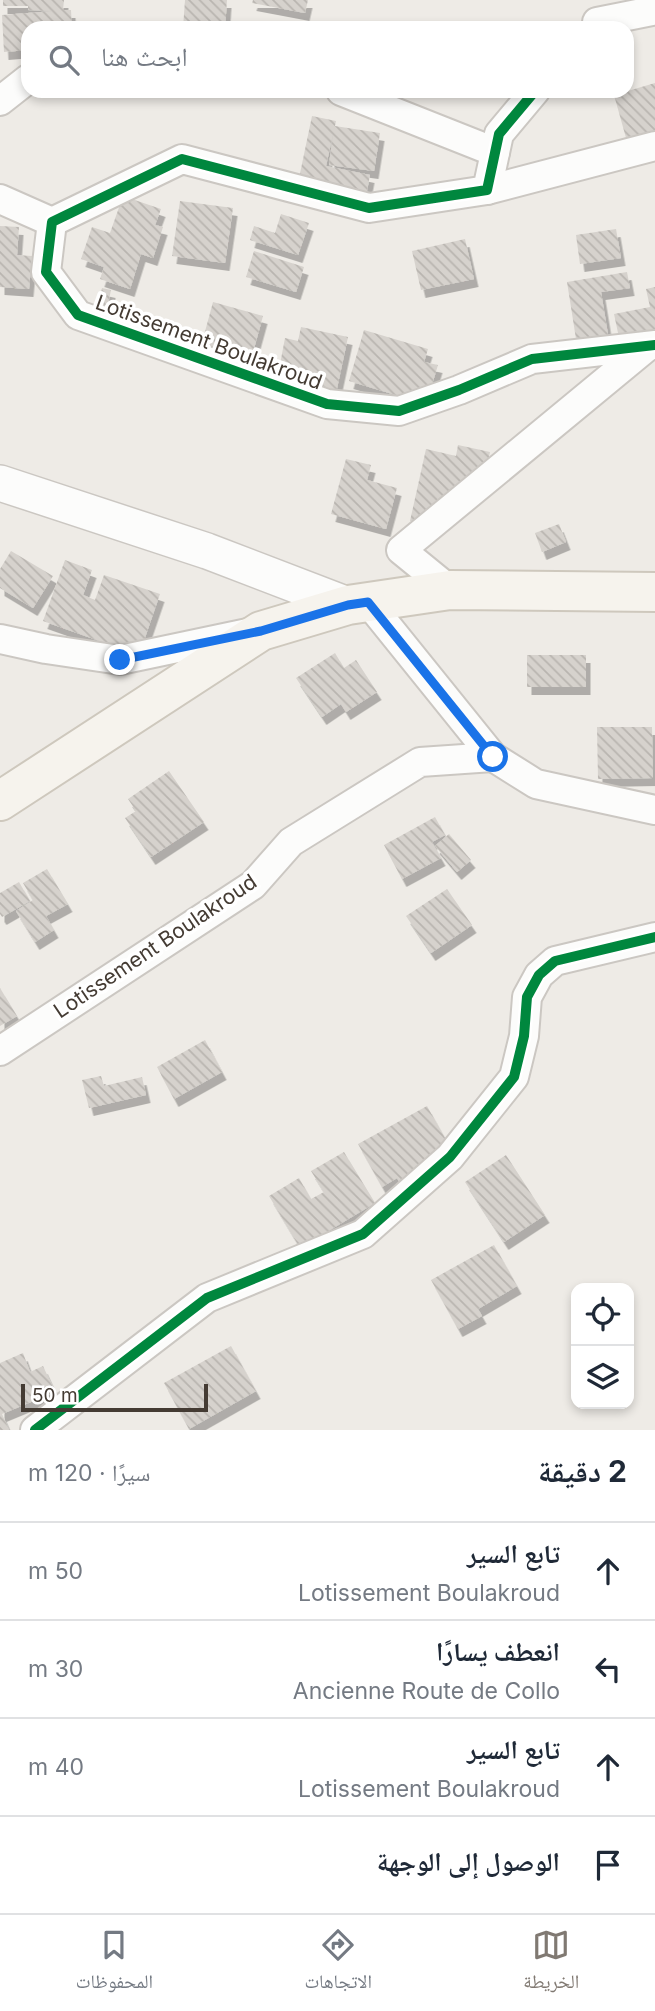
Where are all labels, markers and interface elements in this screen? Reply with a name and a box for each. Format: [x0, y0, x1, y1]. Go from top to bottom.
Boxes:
search box [21, 21, 634, 98]
icon: search [45, 41, 83, 79]
text: ابحث هنا [101, 41, 188, 72]
street label: Lotissement Boulakroud [92, 289, 326, 395]
route end [104, 644, 135, 675]
route start [477, 741, 508, 772]
street label: Lotissement Boulakroud [49, 869, 261, 1023]
map controls [571, 1283, 634, 1409]
button: locate [571, 1283, 634, 1346]
button: layers [571, 1346, 634, 1409]
scale bar [21, 1381, 208, 1413]
text: 50 m [32, 1384, 78, 1407]
text: 2 دقيقة [538, 1453, 627, 1489]
text: سيرًا · 120 m [28, 1459, 150, 1487]
text: تابع السير [467, 1538, 560, 1569]
icon: ahead [589, 1552, 627, 1590]
text: 50 m [28, 1557, 83, 1585]
text: Lotissement Boulakroud [298, 1579, 560, 1607]
text: انعطف يسارًا [436, 1636, 560, 1667]
icon: left [589, 1650, 627, 1688]
text: 30 m [28, 1655, 83, 1683]
text: Ancienne Route de Collo [293, 1677, 560, 1705]
text: تابع السير [467, 1734, 560, 1765]
icon: ahead [589, 1748, 627, 1786]
text: 40 m [28, 1753, 84, 1781]
text: Lotissement Boulakroud [298, 1775, 560, 1803]
text: الوصول إلى الوجهة [377, 1846, 560, 1877]
icon: arrive [589, 1846, 627, 1884]
tab: المحفوظات [76, 1926, 153, 2000]
tab: الاتجاهات [304, 1926, 372, 2000]
tab: الخريطة [523, 1926, 579, 2000]

